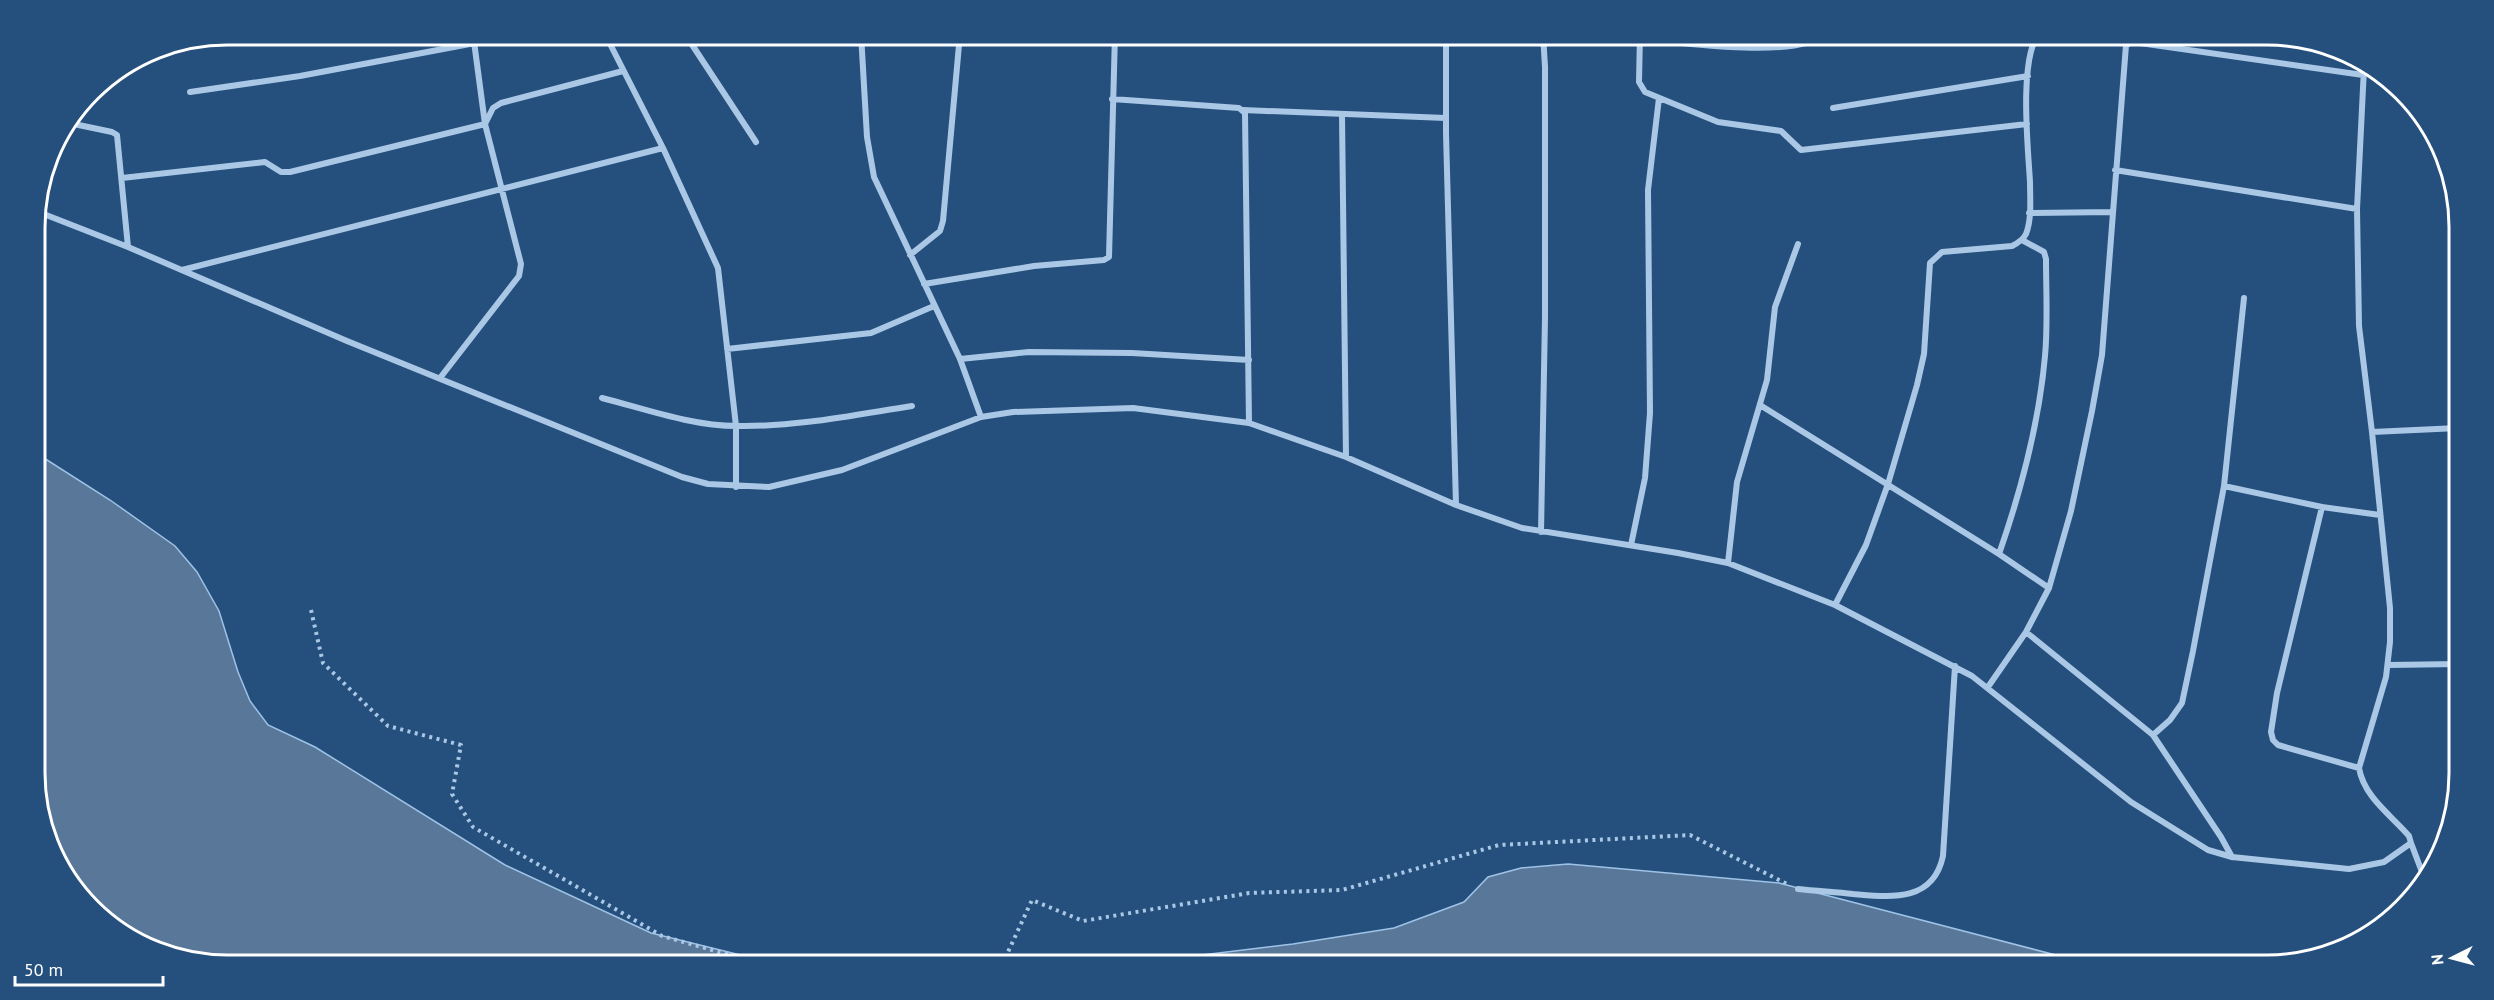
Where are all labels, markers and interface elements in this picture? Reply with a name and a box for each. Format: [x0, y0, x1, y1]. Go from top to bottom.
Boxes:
north arrow [2422, 928, 2482, 988]
scale bar [15, 949, 164, 987]
text: N [2427, 953, 2448, 966]
text: 50 m [24, 958, 63, 981]

